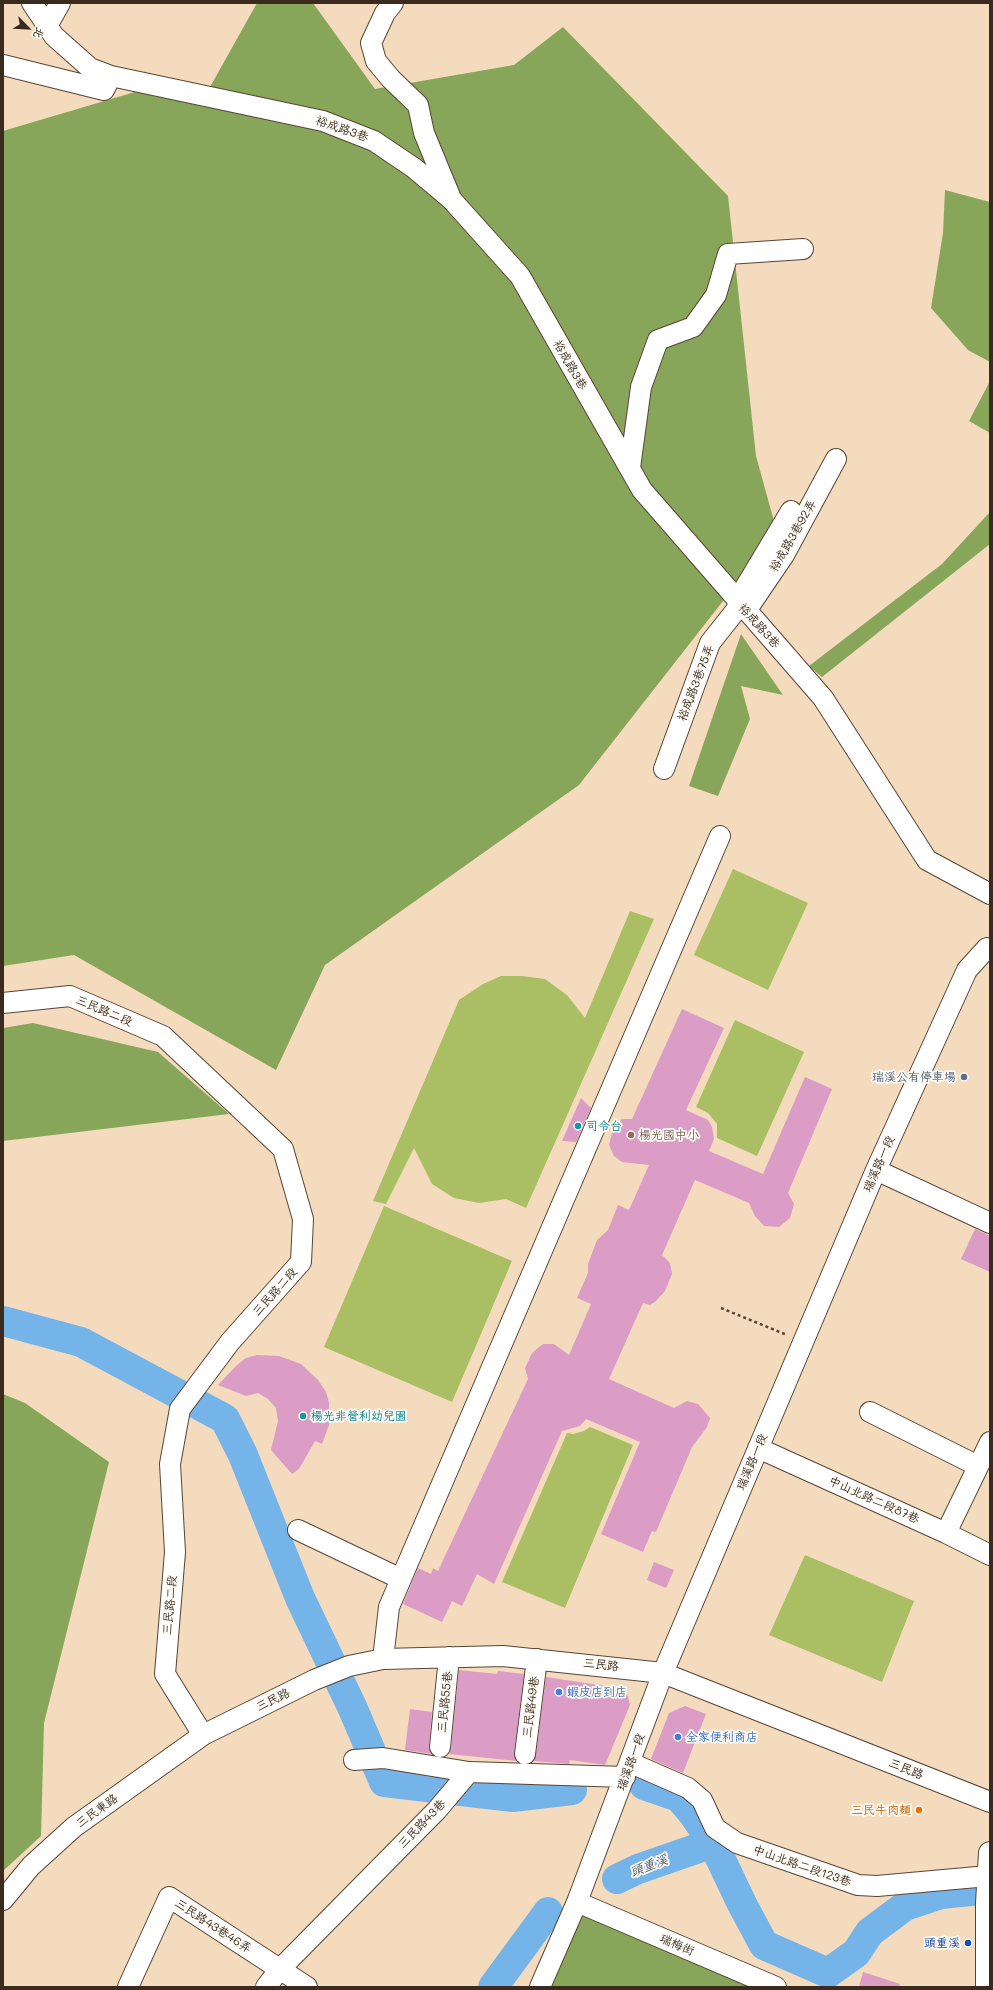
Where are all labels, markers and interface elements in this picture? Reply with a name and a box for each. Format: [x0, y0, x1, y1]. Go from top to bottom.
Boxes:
north arrow [8, 8, 48, 48]
text: 北 [30, 25, 49, 41]
street label: 裕成路3巷 [314, 113, 370, 145]
street label: 裕成路3巷 [550, 338, 590, 392]
street label: 裕成路3巷92弄 [767, 497, 819, 575]
street label: 裕成路3巷 [735, 601, 783, 651]
street label: 裕成路3巷75弄 [675, 643, 717, 723]
street label: 三民路二段 [74, 993, 134, 1029]
place label: 瑞溪公有停車場 [872, 1070, 956, 1084]
marker: 瑞溪公有停車場 [959, 1072, 969, 1082]
place label: 司令台 [586, 1119, 622, 1133]
marker: 司令台 [573, 1121, 583, 1131]
place label: 楊光國中小 [639, 1128, 699, 1142]
marker: 楊光國中小 [626, 1130, 636, 1140]
street label: 瑞溪路一段 [860, 1134, 898, 1194]
street label: 三民路二段 [250, 1265, 300, 1319]
place label: 楊光非營利幼兒園 [311, 1409, 407, 1423]
marker: 楊光非營利幼兒園 [298, 1411, 308, 1421]
street label: 瑞溪路一段 [734, 1432, 770, 1492]
street label: 中山北路二段87巷 [826, 1474, 922, 1526]
street label: 三民路二段 [160, 1574, 180, 1636]
street label: 三民路 [582, 1656, 620, 1674]
street label: 三民路55巷 [435, 1670, 455, 1734]
street label: 三民路49巷 [520, 1675, 542, 1739]
place label: 蝦皮店到店 [567, 1685, 627, 1699]
street label: 三民路 [254, 1686, 292, 1714]
marker: 蝦皮店到店 [554, 1687, 564, 1697]
place label: 全家便利商店 [686, 1730, 758, 1744]
street label: 瑞溪路一段 [614, 1731, 648, 1793]
marker: 全家便利商店 [673, 1732, 683, 1742]
street label: 三民路 [887, 1756, 925, 1782]
street label: 三民東路 [73, 1791, 121, 1831]
street label: 三民路43巷 [395, 1797, 449, 1851]
place label: 三民牛肉麵 [851, 1803, 911, 1817]
marker: 三民牛肉麵 [914, 1805, 924, 1815]
street label: 中山北路二段123巷 [751, 1842, 853, 1890]
water label: 頭重溪 [628, 1852, 670, 1880]
street label: 三民路43巷46弄 [172, 1896, 254, 1956]
street label: 瑞梅街 [658, 1931, 696, 1959]
place label: 頭重溪 [924, 1936, 960, 1950]
marker: 頭重溪 [963, 1938, 973, 1948]

